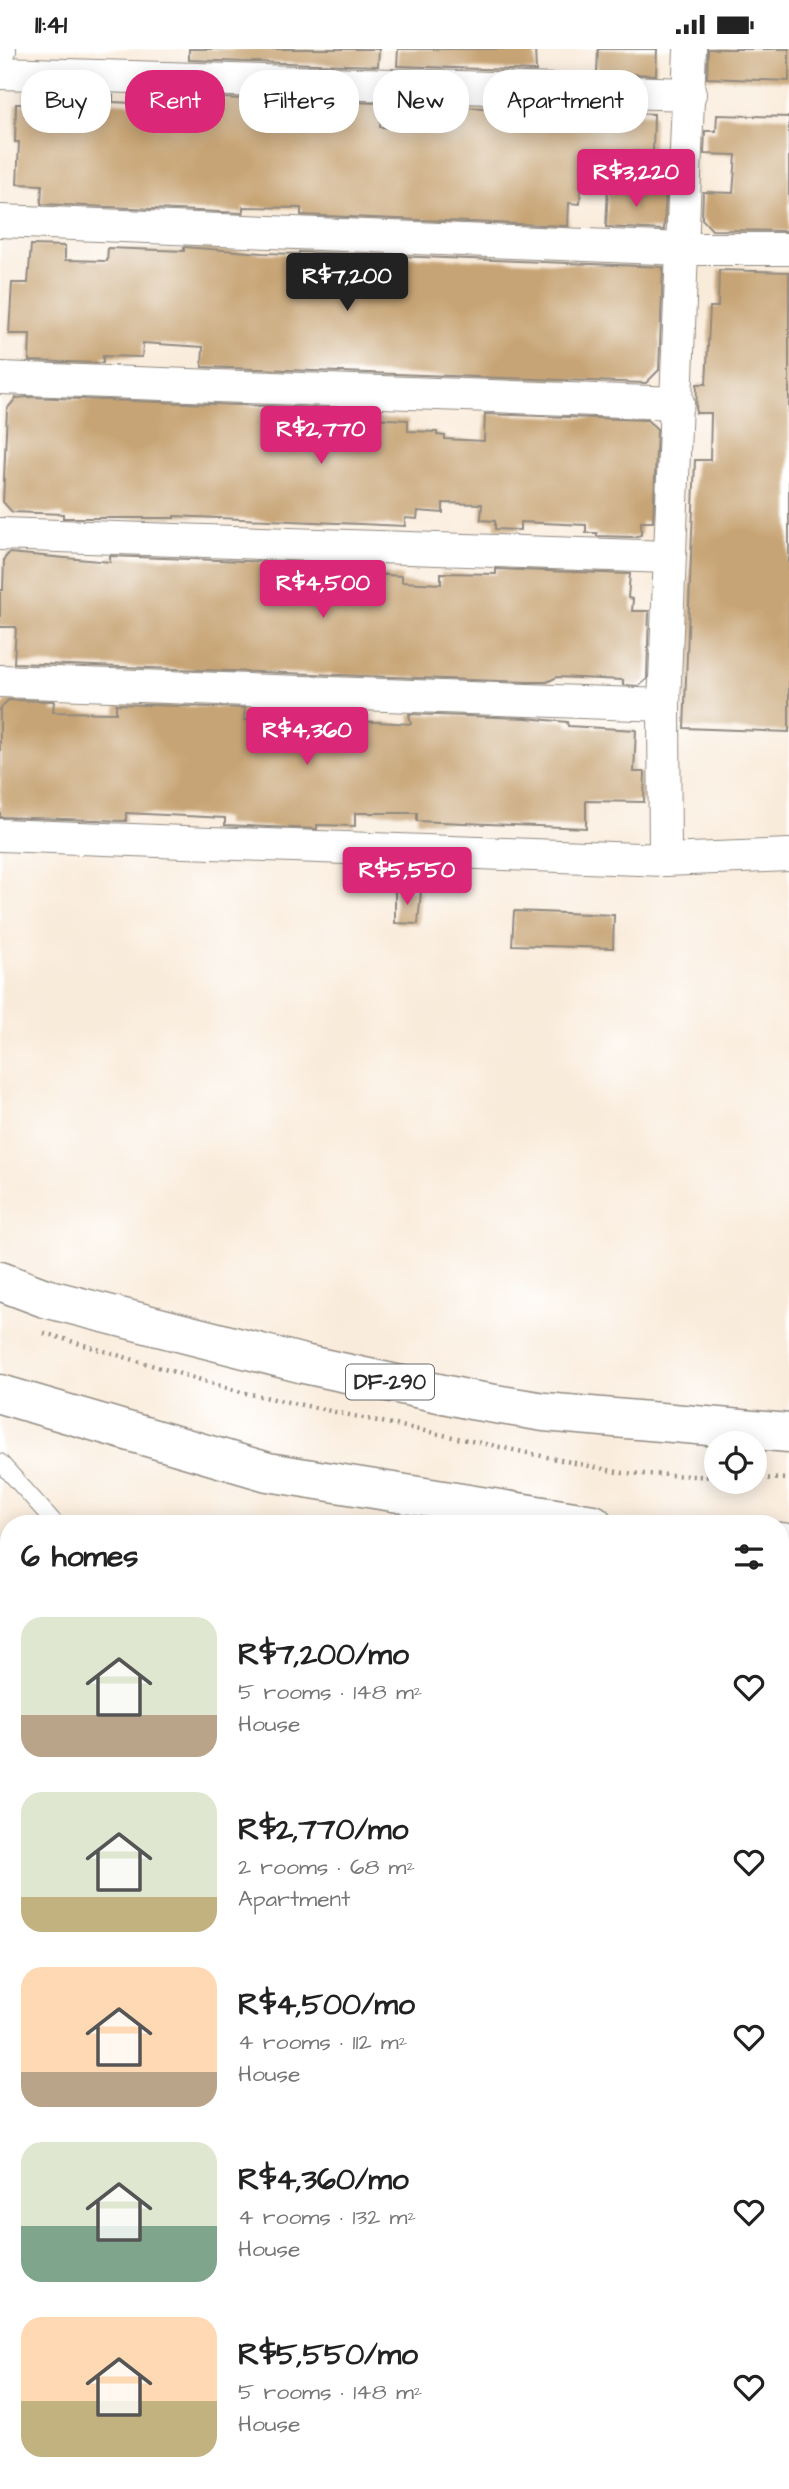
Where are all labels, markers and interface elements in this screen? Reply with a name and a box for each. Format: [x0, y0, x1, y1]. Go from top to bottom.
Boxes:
text: 11:41 [35, 7, 67, 43]
chip: Buy [21, 70, 111, 133]
chip: Rent [125, 70, 225, 133]
chip: Filters [239, 70, 359, 133]
chip: New [373, 70, 469, 133]
chip: Apartment [483, 70, 648, 133]
pin: R$3,220 [571, 149, 701, 209]
text: R$3,220 [593, 156, 679, 188]
pin: R$7,200 [282, 253, 412, 313]
text: R$7,200 [302, 260, 392, 292]
pin: R$2,770 [256, 407, 386, 466]
text: R$2,770 [276, 413, 366, 445]
pin: R$4,500 [258, 561, 388, 620]
text: R$4,500 [276, 567, 370, 599]
pin: R$4,360 [242, 707, 372, 767]
text: R$4,360 [262, 714, 352, 746]
pin: R$5,550 [342, 847, 472, 907]
text: R$5,550 [359, 854, 455, 886]
road number: DF-290 [346, 1365, 434, 1399]
map controls [704, 1431, 767, 1494]
button: locate [704, 1431, 767, 1494]
text: 6 homes [21, 1536, 138, 1578]
icon: filters [730, 1538, 768, 1576]
text: R$7,200/mo [238, 1634, 409, 1676]
icon: home [77, 1645, 161, 1729]
icon: heart [730, 1668, 768, 1706]
text: 5 rooms · 148 m² [238, 1676, 422, 1708]
text: House [238, 1708, 301, 1740]
text: R$2,770/mo [238, 1809, 408, 1851]
icon: home [77, 1820, 161, 1904]
icon: heart [730, 1843, 768, 1881]
text: 2 rooms · 68 m² [238, 1851, 415, 1883]
text: Apartment [238, 1883, 350, 1915]
text: R$4,500/mo [238, 1984, 415, 2026]
icon: home [77, 1995, 161, 2079]
icon: heart [730, 2018, 768, 2056]
text: 4 rooms · 112 m² [238, 2026, 407, 2058]
text: House [238, 2058, 301, 2090]
text: R$4,360/mo [238, 2159, 409, 2201]
icon: home [77, 2170, 161, 2254]
icon: heart [730, 2193, 768, 2231]
text: 4 rooms · 132 m² [238, 2201, 416, 2233]
text: House [238, 2233, 301, 2265]
text: R$5,550/mo [238, 2334, 418, 2376]
icon: home [77, 2345, 161, 2429]
icon: heart [730, 2368, 768, 2406]
text: 5 rooms · 148 m² [238, 2376, 422, 2408]
text: House [238, 2408, 301, 2440]

